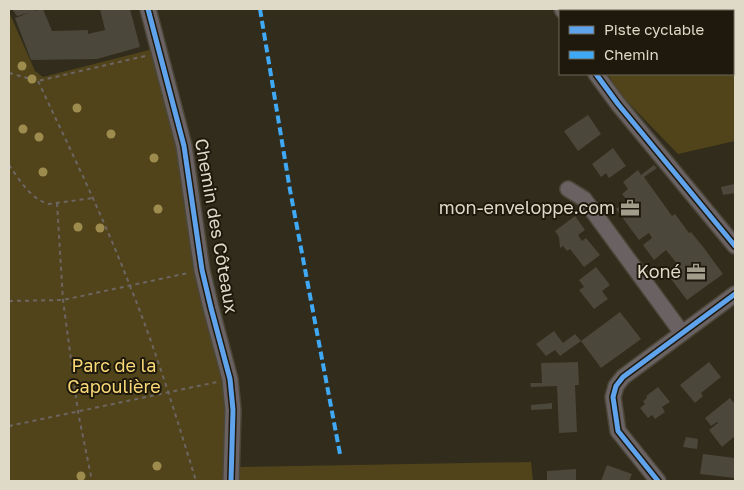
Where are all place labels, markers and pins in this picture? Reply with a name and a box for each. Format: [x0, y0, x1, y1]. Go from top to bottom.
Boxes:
place label: mon-enveloppe.com [439, 196, 615, 218]
office icon: mon-enveloppe.com [619, 197, 641, 219]
place label: Koné [637, 260, 681, 282]
office icon: Koné [685, 261, 707, 283]

